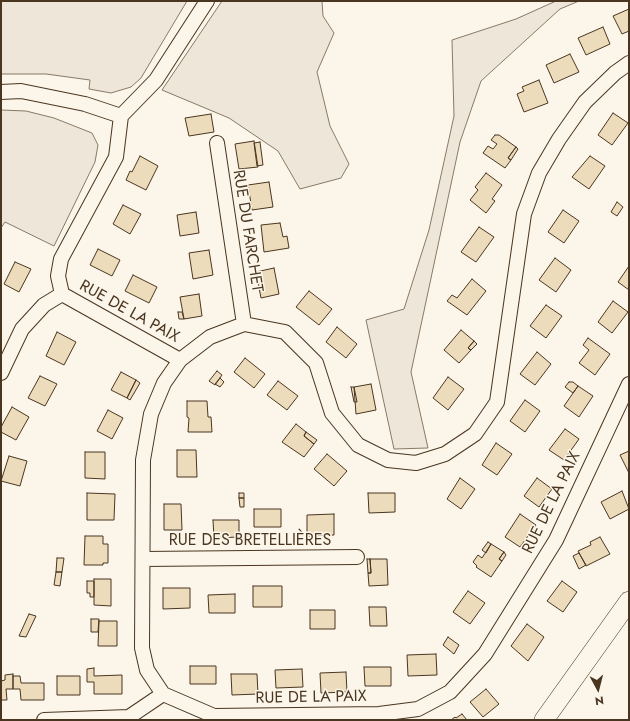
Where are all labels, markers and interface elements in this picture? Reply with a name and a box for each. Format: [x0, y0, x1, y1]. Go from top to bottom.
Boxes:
street label: RUE DU FARCHET [228, 169, 266, 293]
street label: RUE DE LA PAIX [76, 277, 182, 347]
street label: RUE DE LA PAIX [519, 449, 585, 557]
street label: RUE DES BRETELLIÈRES [169, 531, 331, 551]
north arrow [578, 669, 618, 709]
street label: RUE DE LA PAIX [255, 687, 367, 709]
text: N [594, 692, 605, 709]

